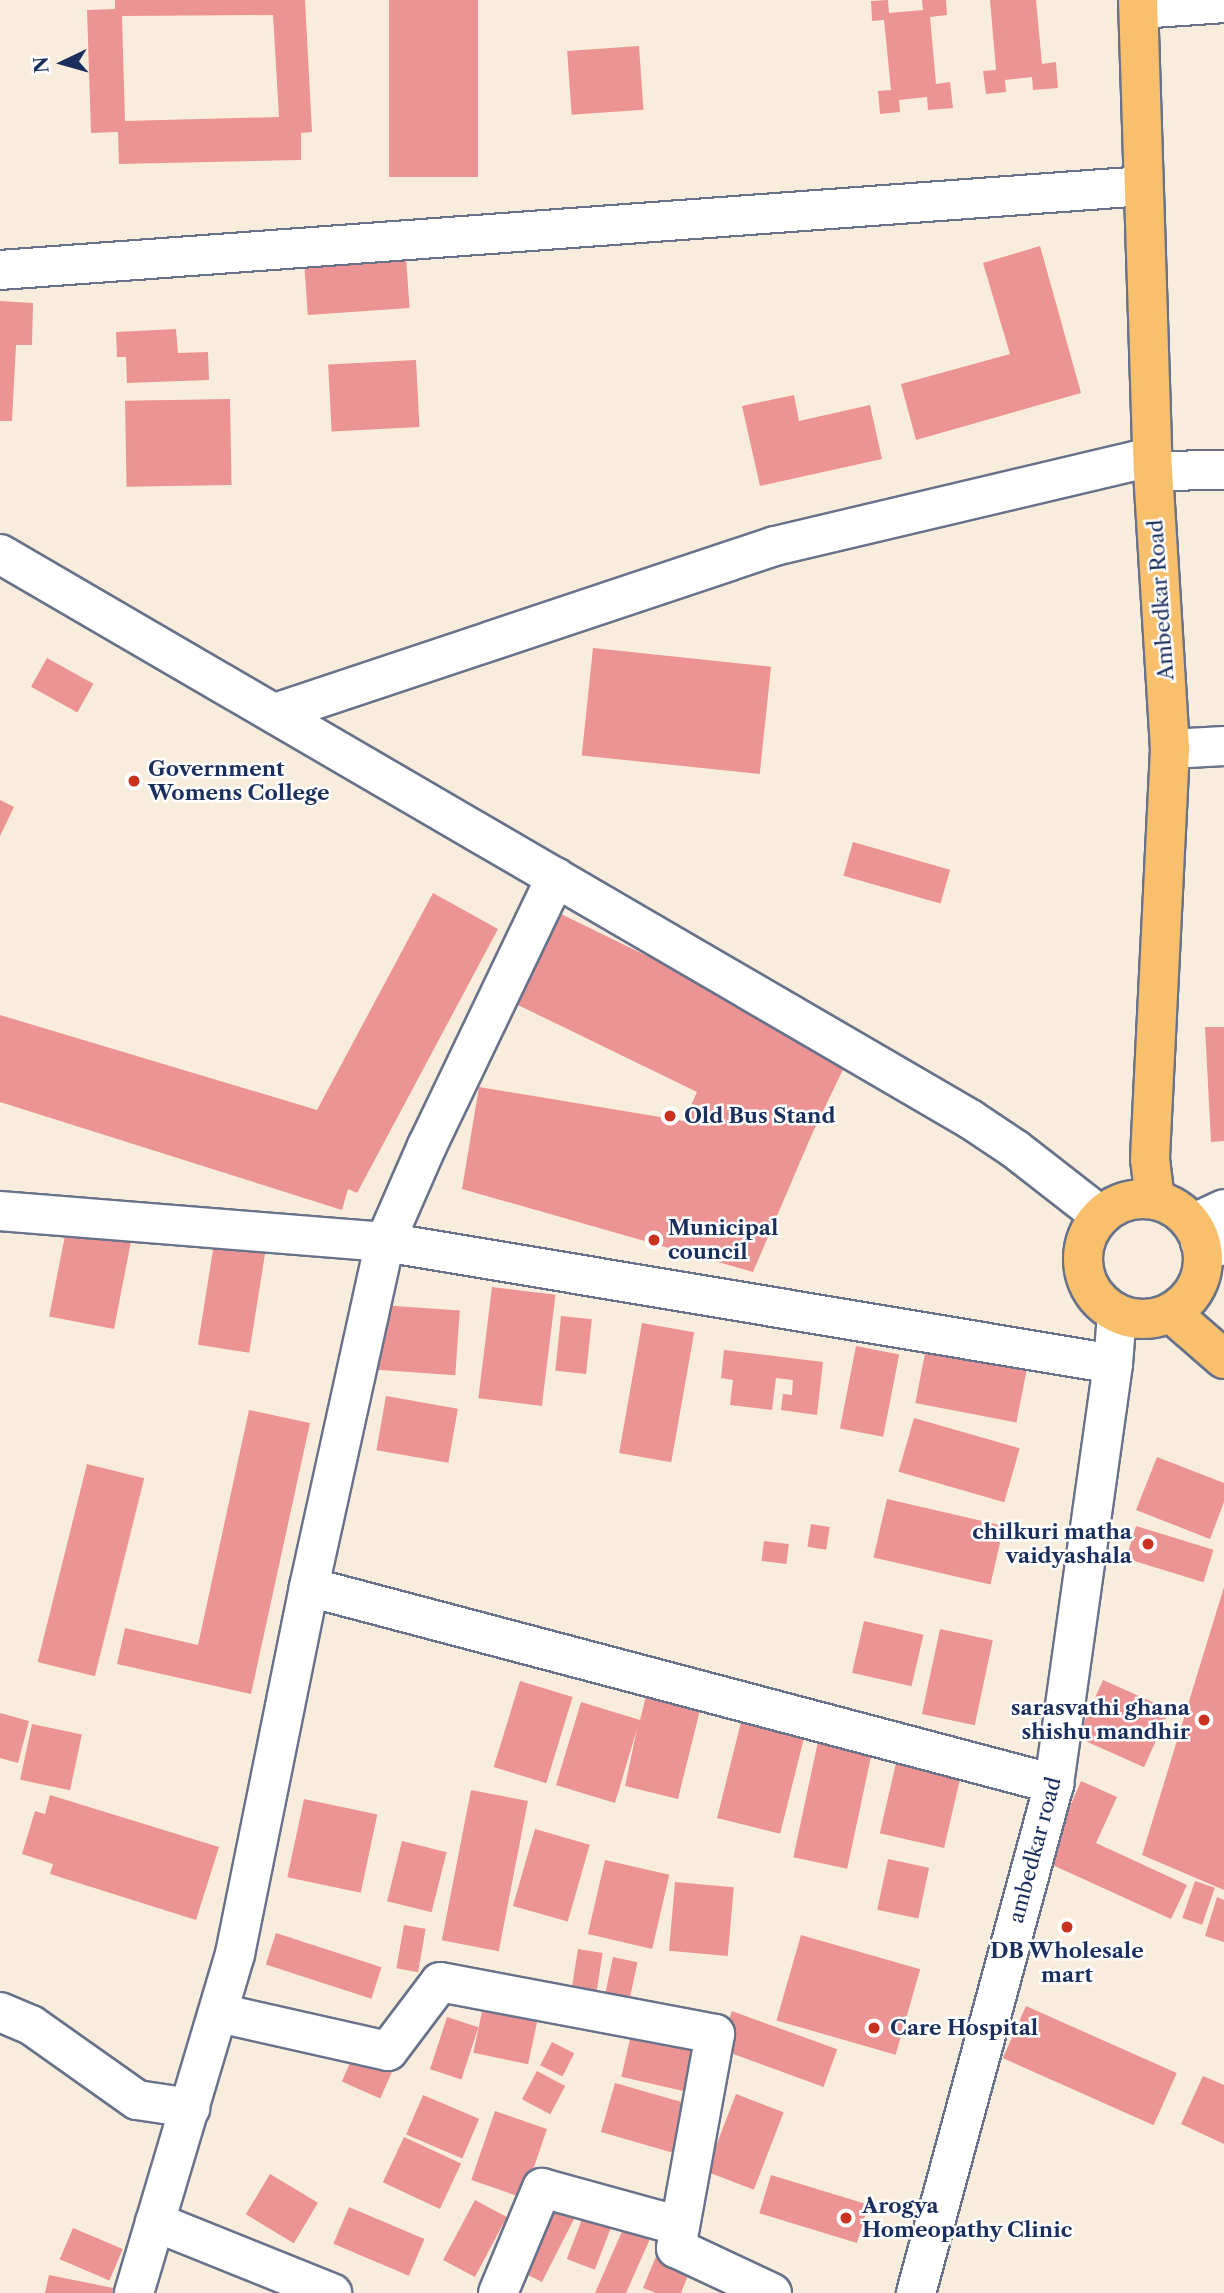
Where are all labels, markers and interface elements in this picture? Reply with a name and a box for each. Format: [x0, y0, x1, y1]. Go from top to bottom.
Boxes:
north arrow [28, 28, 98, 98]
text: N [29, 56, 54, 74]
street label: Ambedkar Road [1143, 519, 1179, 681]
place label: Government Womens College [148, 756, 330, 806]
marker: Government Womens College [126, 773, 142, 789]
place label: Old Bus Stand [684, 1103, 835, 1129]
marker: Old Bus Stand [662, 1108, 678, 1124]
place label: Municipal council [668, 1215, 778, 1265]
marker: Municipal council [646, 1232, 662, 1248]
place label: chilkuri matha vaidyashala [972, 1519, 1132, 1569]
marker: chilkuri matha vaidyashala [1138, 1534, 1158, 1554]
place label: sarasvathi ghana shishu mandhir [1011, 1695, 1190, 1745]
marker: sarasvathi ghana shishu mandhir [1196, 1712, 1212, 1728]
street label: ambedkar road [1003, 1774, 1067, 1926]
marker: DB Wholesale mart [1059, 1919, 1075, 1935]
place label: DB Wholesale mart [990, 1938, 1144, 1988]
place label: Care Hospital [890, 2015, 1038, 2041]
marker: Care Hospital [864, 2018, 884, 2038]
place label: Arogya Homeopathy Clinic [862, 2193, 1073, 2243]
marker: Arogya Homeopathy Clinic [836, 2208, 856, 2228]

